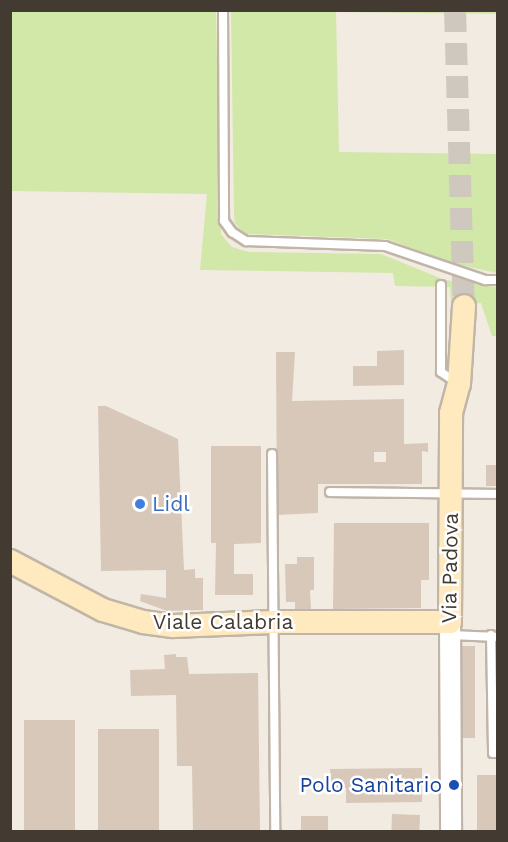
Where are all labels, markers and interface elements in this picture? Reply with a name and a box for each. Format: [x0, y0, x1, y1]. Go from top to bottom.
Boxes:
place label: Lidl [152, 491, 190, 517]
marker: Lidl [133, 497, 147, 511]
street label: Via Padova [436, 512, 464, 624]
street label: Viale Calabria [153, 609, 293, 635]
place label: Polo Sanitario [299, 772, 442, 798]
marker: Polo Sanitario [447, 778, 461, 792]

